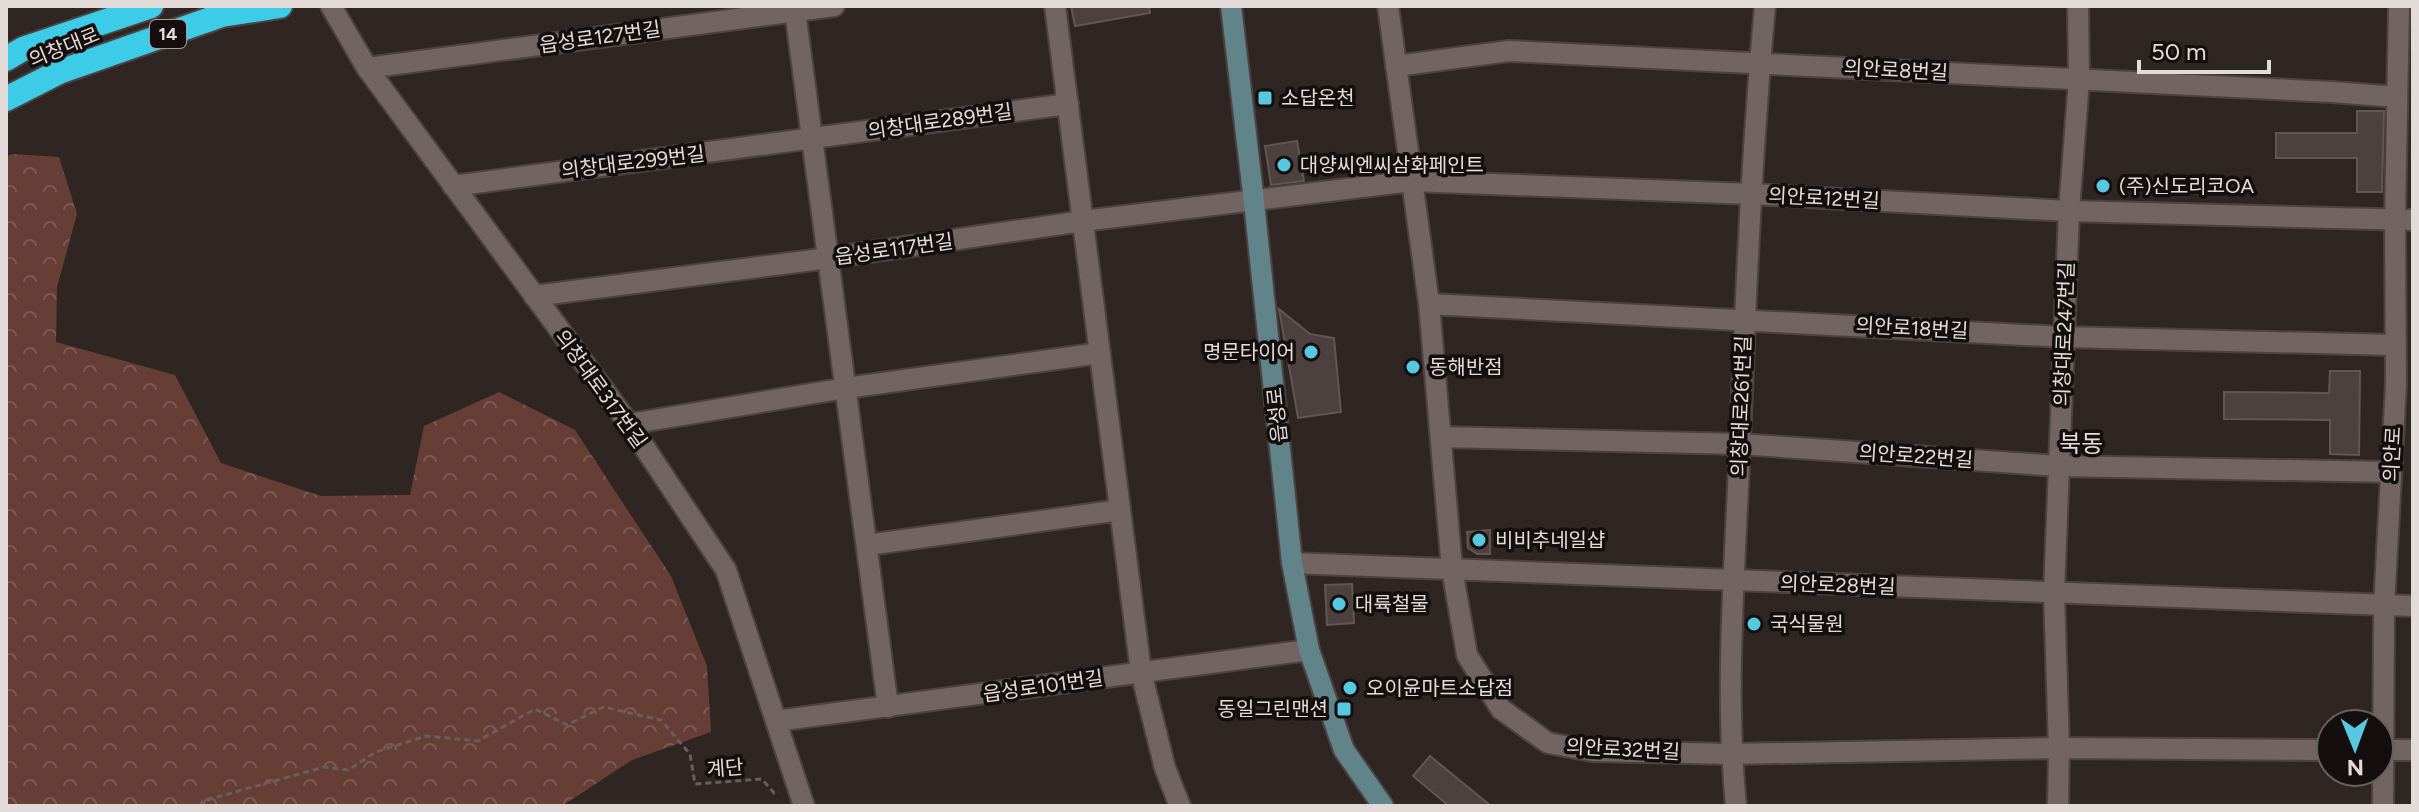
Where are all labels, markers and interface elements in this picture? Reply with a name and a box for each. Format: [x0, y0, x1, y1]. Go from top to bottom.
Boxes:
street label: 읍성로127번길 [538, 17, 662, 57]
road number: 14 [150, 20, 186, 48]
street label: 의창대로 [25, 22, 103, 72]
scale bar [2139, 24, 2269, 74]
text: 50 m [2151, 37, 2207, 66]
street label: 의안로8번길 [1843, 55, 1949, 85]
place label: 소답온천 [1281, 86, 1355, 110]
marker: 소답온천 [1256, 89, 1274, 107]
street label: 의창대로289번길 [866, 99, 1014, 143]
street label: 의창대로299번길 [560, 141, 706, 183]
place label: 대양씨엔씨삼화페인트 [1300, 153, 1484, 177]
marker: 대양씨엔씨삼화페인트 [1275, 156, 1293, 174]
place label: (주)신도리코OA [2119, 174, 2255, 198]
marker: (주)신도리코OA [2094, 177, 2112, 195]
street label: 의안로12번길 [1768, 183, 1880, 213]
street label: 읍성로117번길 [833, 229, 955, 269]
street label: 의창대로247번길 [2049, 261, 2079, 407]
street label: 의안로18번길 [1855, 313, 1969, 343]
street label: 의창대로317번길 [550, 325, 652, 453]
street label: 의창대로261번길 [1727, 335, 1755, 477]
place label: 명문타이어 [1203, 340, 1295, 364]
marker: 명문타이어 [1302, 343, 1320, 361]
place label: 동해반점 [1429, 355, 1503, 379]
marker: 동해반점 [1404, 358, 1422, 376]
street label: 읍성로 [1262, 386, 1292, 444]
street label: 의안로 [2379, 426, 2405, 482]
district label: 북동 [2059, 429, 2103, 458]
street label: 의안로22번길 [1858, 440, 1974, 472]
place label: 비비추네일샵 [1495, 528, 1605, 552]
marker: 비비추네일샵 [1470, 531, 1488, 549]
street label: 의안로28번길 [1780, 571, 1896, 599]
place label: 대륙철물 [1355, 592, 1429, 616]
marker: 대륙철물 [1330, 595, 1348, 613]
place label: 국식물원 [1770, 612, 1844, 636]
marker: 국식물원 [1745, 615, 1763, 633]
street label: 읍성로101번길 [981, 666, 1105, 706]
place label: 오이윤마트소답점 [1366, 676, 1513, 700]
marker: 오이윤마트소답점 [1341, 679, 1359, 697]
place label: 동일그린맨션 [1218, 697, 1328, 721]
marker: 동일그린맨션 [1335, 700, 1353, 718]
north arrow [2315, 708, 2395, 788]
street label: 의안로32번길 [1565, 734, 1681, 764]
text: N [2347, 754, 2364, 781]
street label: 계단 [706, 755, 744, 781]

